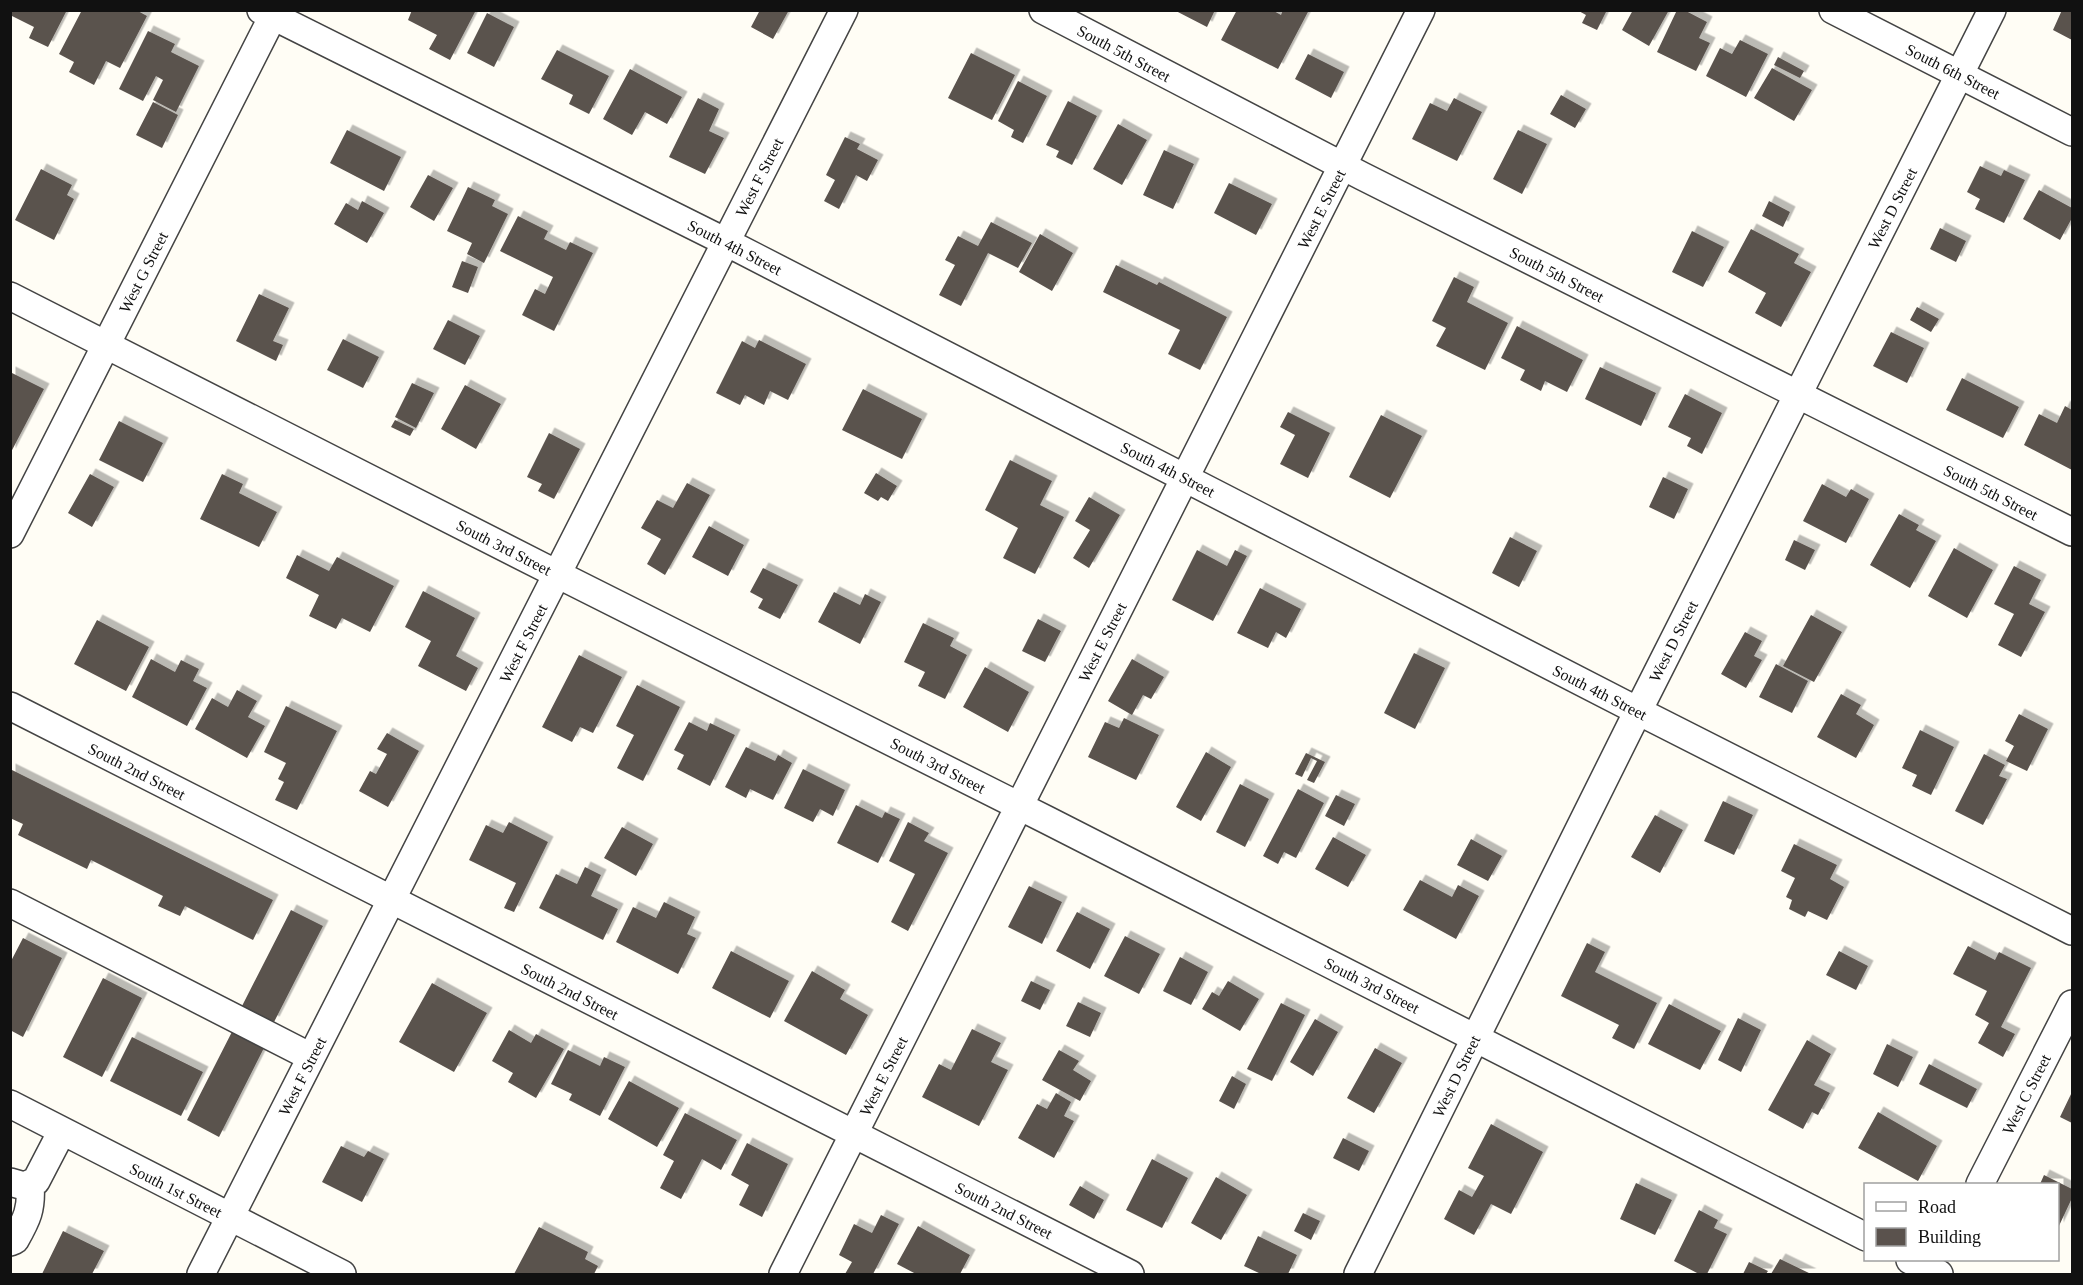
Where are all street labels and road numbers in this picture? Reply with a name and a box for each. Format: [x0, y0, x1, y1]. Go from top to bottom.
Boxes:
street label: South 5th Street [1074, 22, 1174, 85]
street label: South 6th Street [1903, 40, 2003, 103]
street label: West F Street [732, 135, 787, 219]
street label: West D Street [1865, 164, 1920, 251]
street label: West E Street [1294, 166, 1349, 252]
street label: South 4th Street [685, 216, 785, 279]
street label: West G Street [116, 228, 171, 315]
street label: South 5th Street [1507, 243, 1607, 306]
street label: South 4th Street [1118, 438, 1218, 501]
street label: South 5th Street [1941, 461, 2041, 524]
street label: South 3rd Street [454, 516, 554, 579]
street label: West D Street [1646, 597, 1701, 684]
street label: West E Street [1075, 599, 1130, 685]
street label: West F Street [496, 601, 551, 685]
street label: South 4th Street [1550, 661, 1650, 724]
street label: South 3rd Street [888, 734, 988, 797]
street label: South 2nd Street [85, 740, 189, 803]
street label: South 3rd Street [1322, 954, 1422, 1017]
street label: South 2nd Street [518, 960, 622, 1023]
street label: West D Street [1429, 1032, 1484, 1120]
street label: West E Street [856, 1033, 911, 1119]
street label: West F Street [275, 1034, 330, 1118]
street label: West C Street [1999, 1051, 2054, 1137]
street label: South 1st Street [127, 1160, 225, 1221]
street label: South 2nd Street [952, 1179, 1056, 1242]

